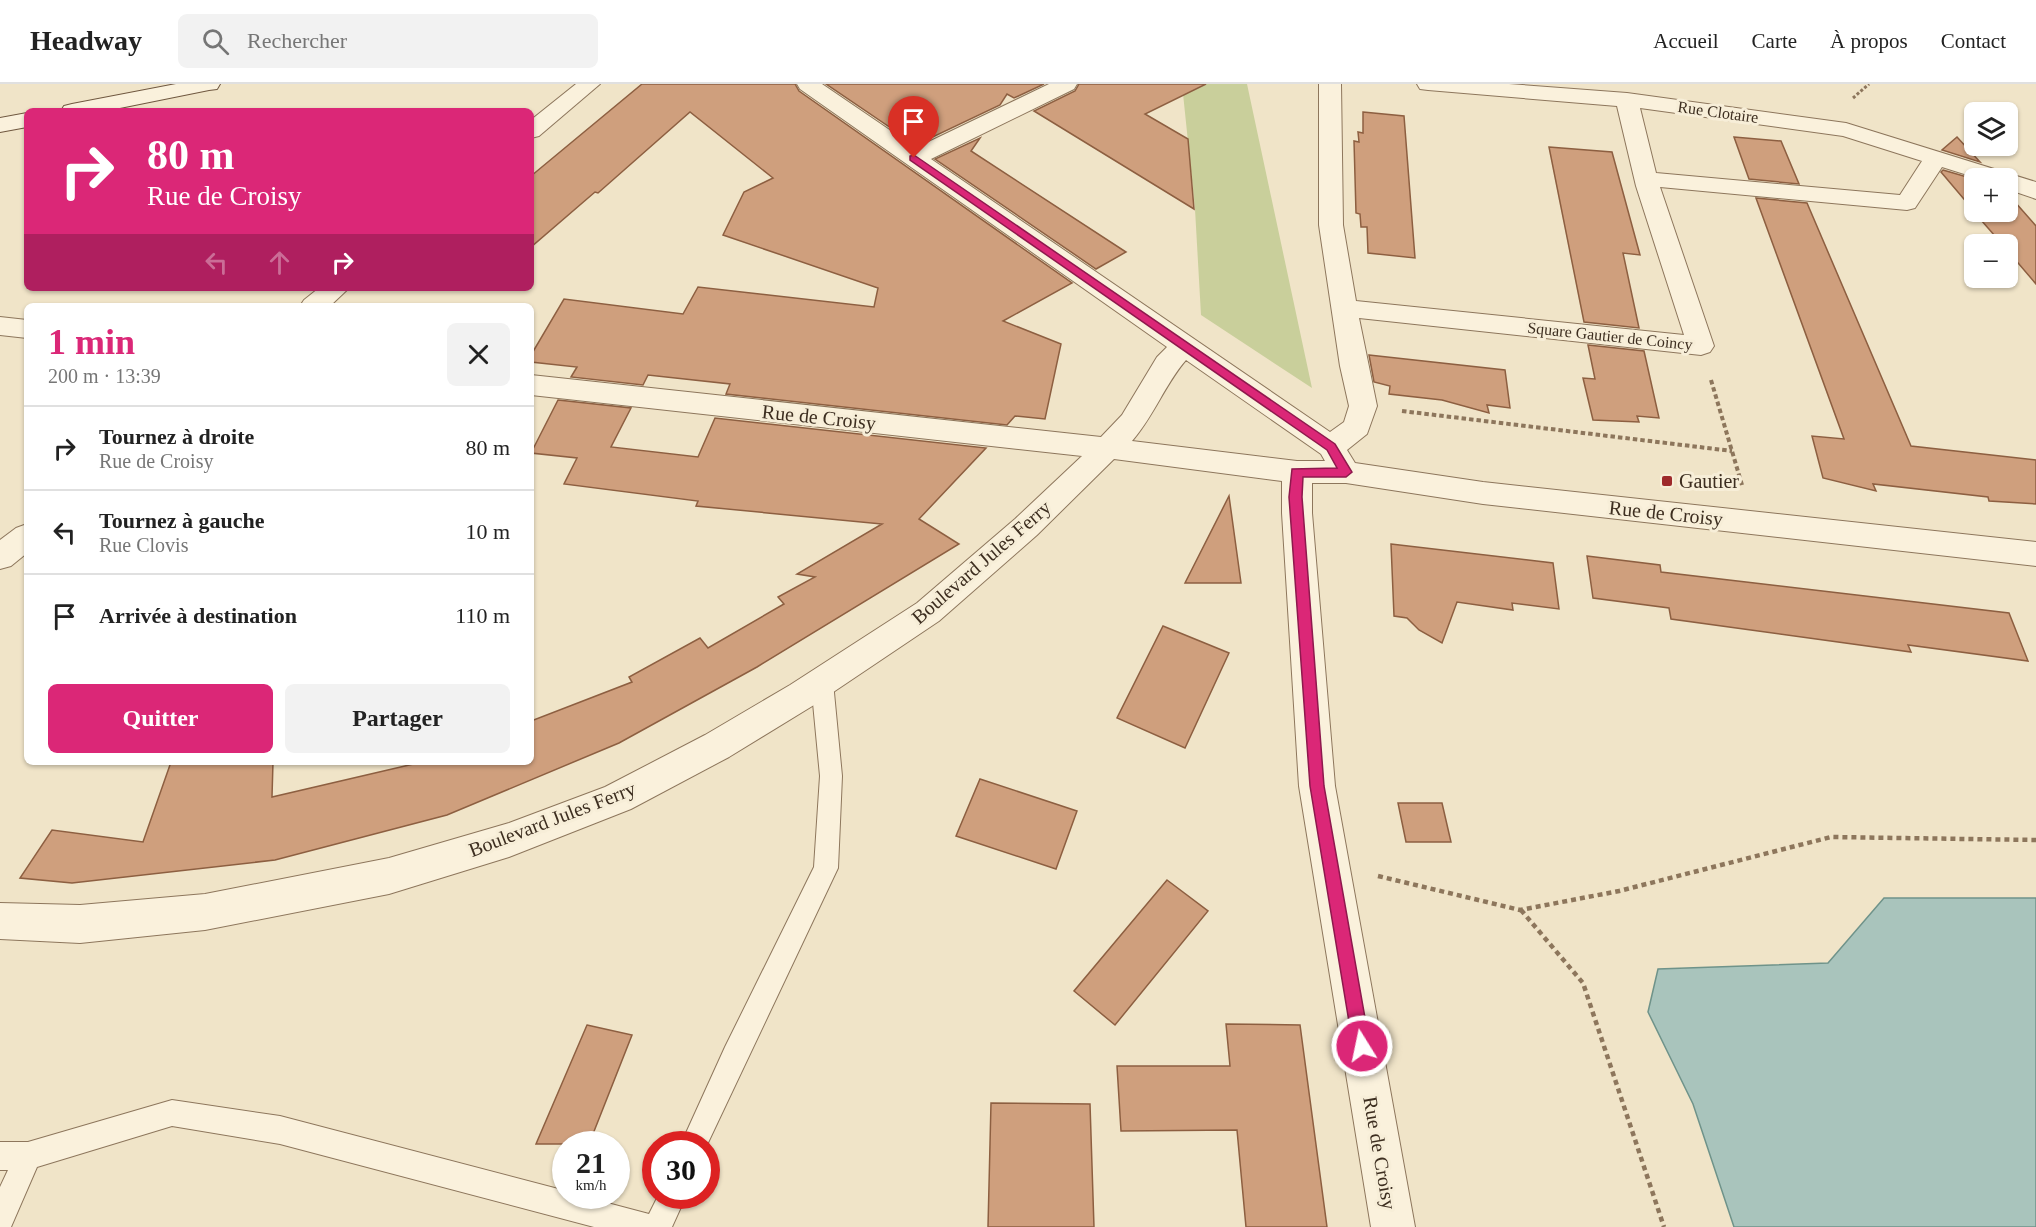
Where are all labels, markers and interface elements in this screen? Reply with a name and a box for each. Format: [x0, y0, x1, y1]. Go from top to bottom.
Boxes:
search box [178, 14, 598, 68]
text: Headway [30, 25, 142, 56]
icon: search [199, 25, 232, 58]
text: Rechercher [247, 28, 347, 53]
text: Accueil [1653, 29, 1719, 53]
text: Carte [1752, 29, 1797, 53]
text: À propos [1830, 29, 1908, 53]
text: Contact [1941, 29, 2006, 53]
pin [888, 96, 939, 158]
street label: Rue Clotaire [1677, 98, 1759, 126]
map controls [1964, 102, 2018, 288]
button: layers [1964, 102, 2018, 156]
icon: arrive [897, 105, 930, 138]
icon: right [48, 132, 126, 210]
text: 80 m [147, 132, 235, 178]
button: + [1964, 168, 2018, 222]
text: Rue de Croisy [147, 181, 302, 211]
button: − [1964, 234, 2018, 288]
icon: left [200, 246, 233, 279]
icon: ahead [263, 246, 296, 279]
icon: right [326, 246, 359, 279]
street label: Square Gautier de Coincy [1527, 319, 1693, 354]
text: 1 min [48, 322, 135, 362]
button: close [447, 323, 510, 386]
text: 200 m · 13:39 [48, 365, 161, 387]
street label: Rue de Croisy [761, 400, 877, 435]
text: Tournez à droite [99, 424, 254, 449]
icon: right [48, 432, 81, 465]
text: 80 m [465, 435, 510, 460]
text: Rue de Croisy [99, 450, 213, 472]
place label: Gautier [1679, 470, 1739, 492]
marker: Gautier [1660, 474, 1674, 488]
street label: Boulevard Jules Ferry [907, 496, 1056, 629]
street label: Rue de Croisy [1608, 496, 1724, 531]
text: Tournez à gauche [99, 508, 264, 533]
icon: left [48, 516, 81, 549]
text: 10 m [465, 519, 510, 544]
text: Rue Clovis [99, 534, 188, 556]
icon: arrive [48, 600, 81, 633]
text: Arrivée à destination [99, 603, 297, 628]
text: 110 m [455, 603, 510, 628]
button: Quitter [48, 684, 273, 753]
button: Partager [285, 684, 510, 753]
street label: Boulevard Jules Ferry [466, 777, 639, 862]
position arrow [1330, 1014, 1394, 1078]
street label: Rue de Croisy [1358, 1095, 1401, 1211]
speed limit sign: 30 [642, 1131, 720, 1209]
text: 21 [576, 1146, 606, 1179]
text: km/h [576, 1177, 606, 1193]

